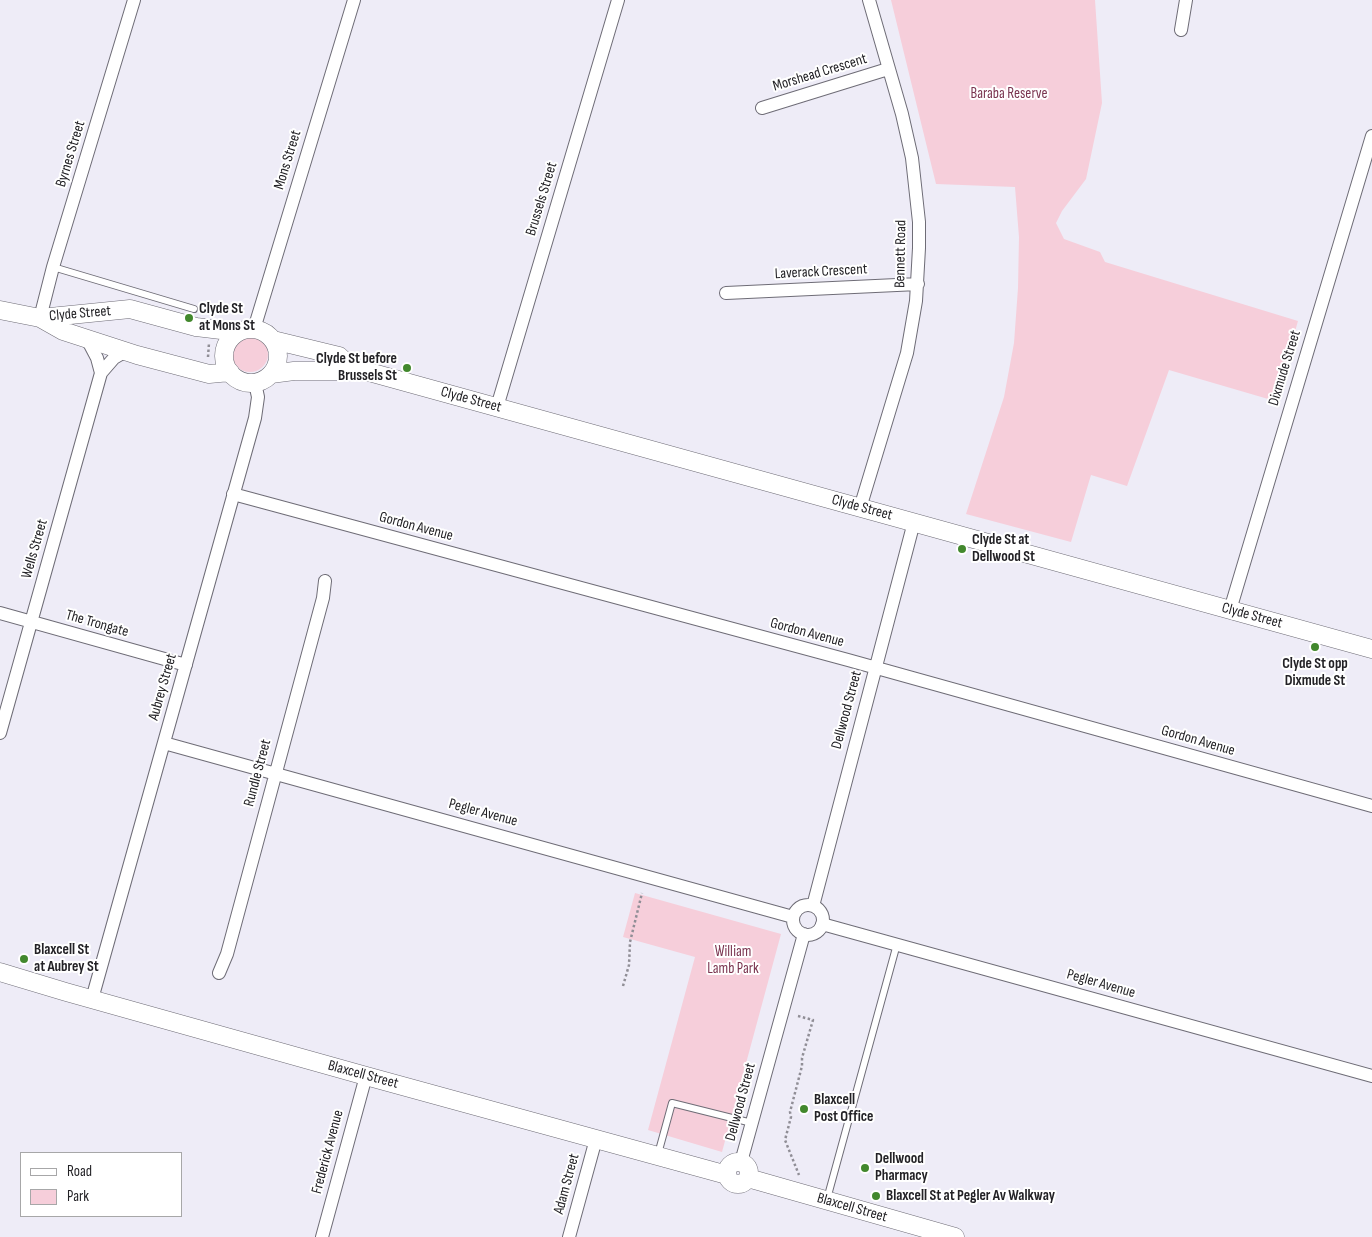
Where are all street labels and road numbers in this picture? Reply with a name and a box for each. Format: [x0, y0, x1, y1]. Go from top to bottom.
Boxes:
street label: Morshead Crescent [771, 50, 869, 96]
street label: Byrnes Street [52, 119, 90, 189]
street label: Mons Street [270, 128, 306, 192]
street label: Brussels Street [522, 160, 562, 238]
street label: Bennett Road [891, 220, 911, 288]
street label: Laverack Crescent [774, 261, 868, 283]
street label: Clyde Street [48, 302, 112, 326]
street label: Dixmude Street [1265, 328, 1305, 408]
street label: Clyde Street [439, 383, 503, 417]
street label: Clyde Street [830, 491, 894, 525]
street label: Gordon Avenue [377, 509, 455, 545]
street label: Wells Street [18, 517, 52, 581]
street label: Clyde Street [1220, 599, 1284, 633]
street label: The Trongate [64, 606, 130, 642]
street label: Gordon Avenue [768, 615, 846, 651]
street label: Aubrey Street [145, 651, 181, 723]
street label: Dellwood Street [828, 669, 866, 751]
street label: Gordon Avenue [1159, 722, 1237, 760]
street label: Rundle Street [240, 737, 276, 809]
street label: Pegler Avenue [447, 795, 519, 831]
street label: Pegler Avenue [1065, 966, 1137, 1002]
street label: Blaxcell Street [326, 1057, 400, 1093]
street label: Dellwood Street [722, 1061, 760, 1143]
street label: Frederick Avenue [308, 1108, 348, 1196]
street label: Adam Street [550, 1152, 584, 1216]
street label: Blaxcell Street [815, 1189, 889, 1227]

